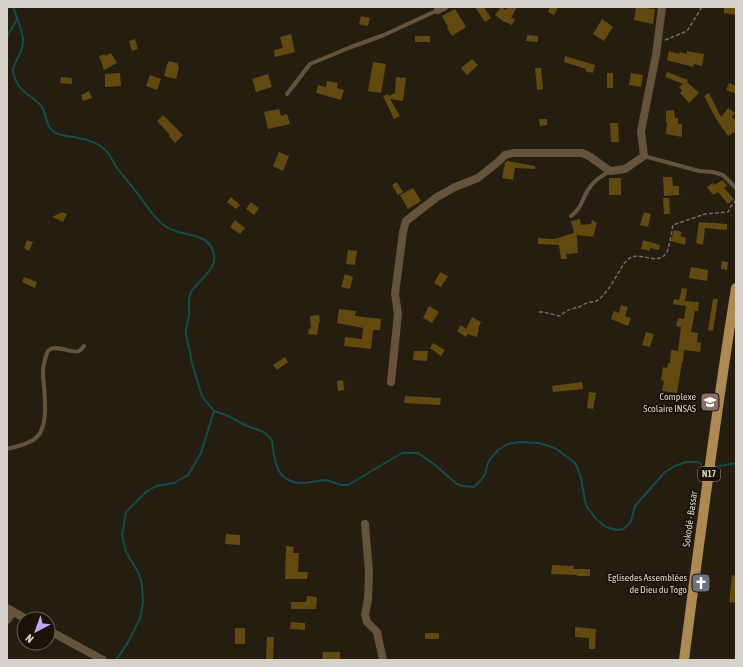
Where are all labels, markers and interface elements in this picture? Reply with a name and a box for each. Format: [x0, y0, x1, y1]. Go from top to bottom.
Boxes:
place label: Complexe Scolaire INSAS [643, 391, 696, 414]
school or university icon: Complexe Scolaire INSAS [699, 391, 721, 413]
road number: N17 [698, 467, 720, 481]
street label: Sokodé - Bassar [681, 489, 700, 548]
place label: Eglisedes Assemblées de Dieu du Togo [608, 572, 687, 595]
church icon: Eglisedes Assemblées de Dieu du Togo [690, 572, 712, 594]
north arrow [16, 611, 56, 651]
text: N [23, 632, 36, 645]

